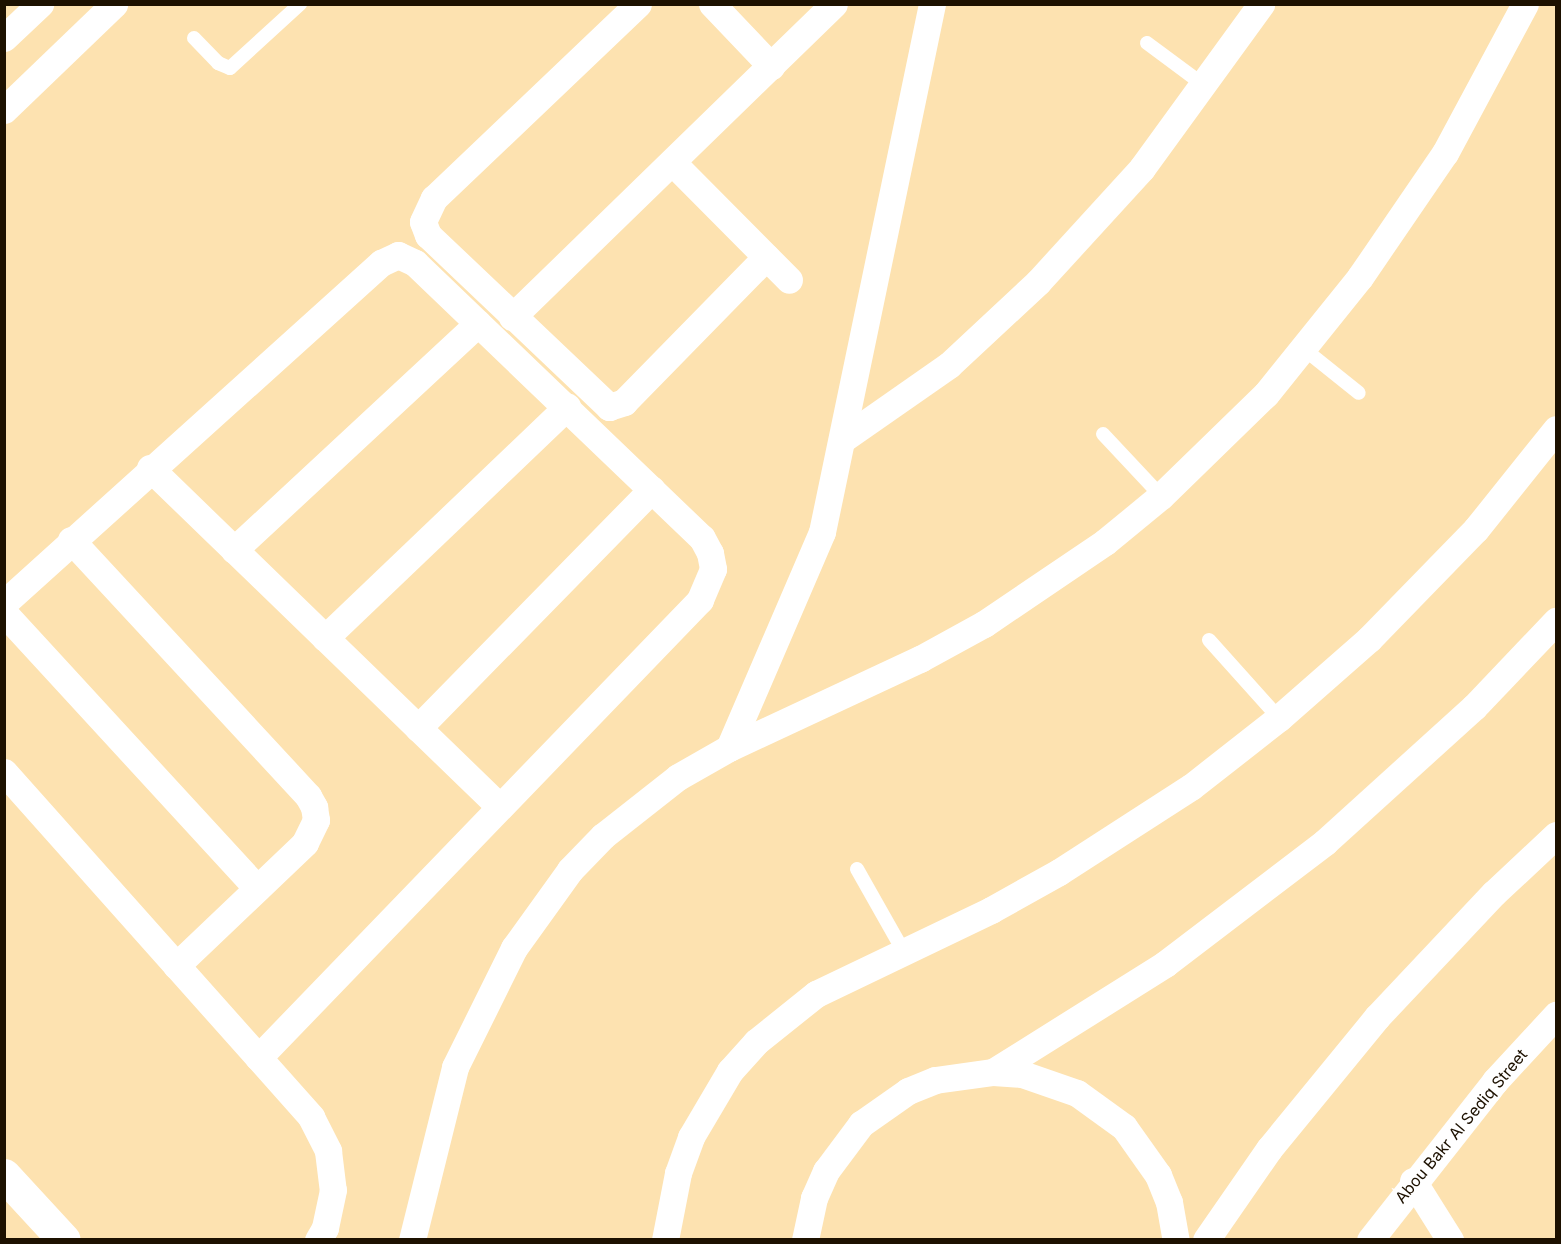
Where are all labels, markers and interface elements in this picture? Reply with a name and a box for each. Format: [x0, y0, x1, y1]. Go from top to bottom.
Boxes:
street label: Abou Bakr Al Sediq Street [1391, 1045, 1531, 1207]

